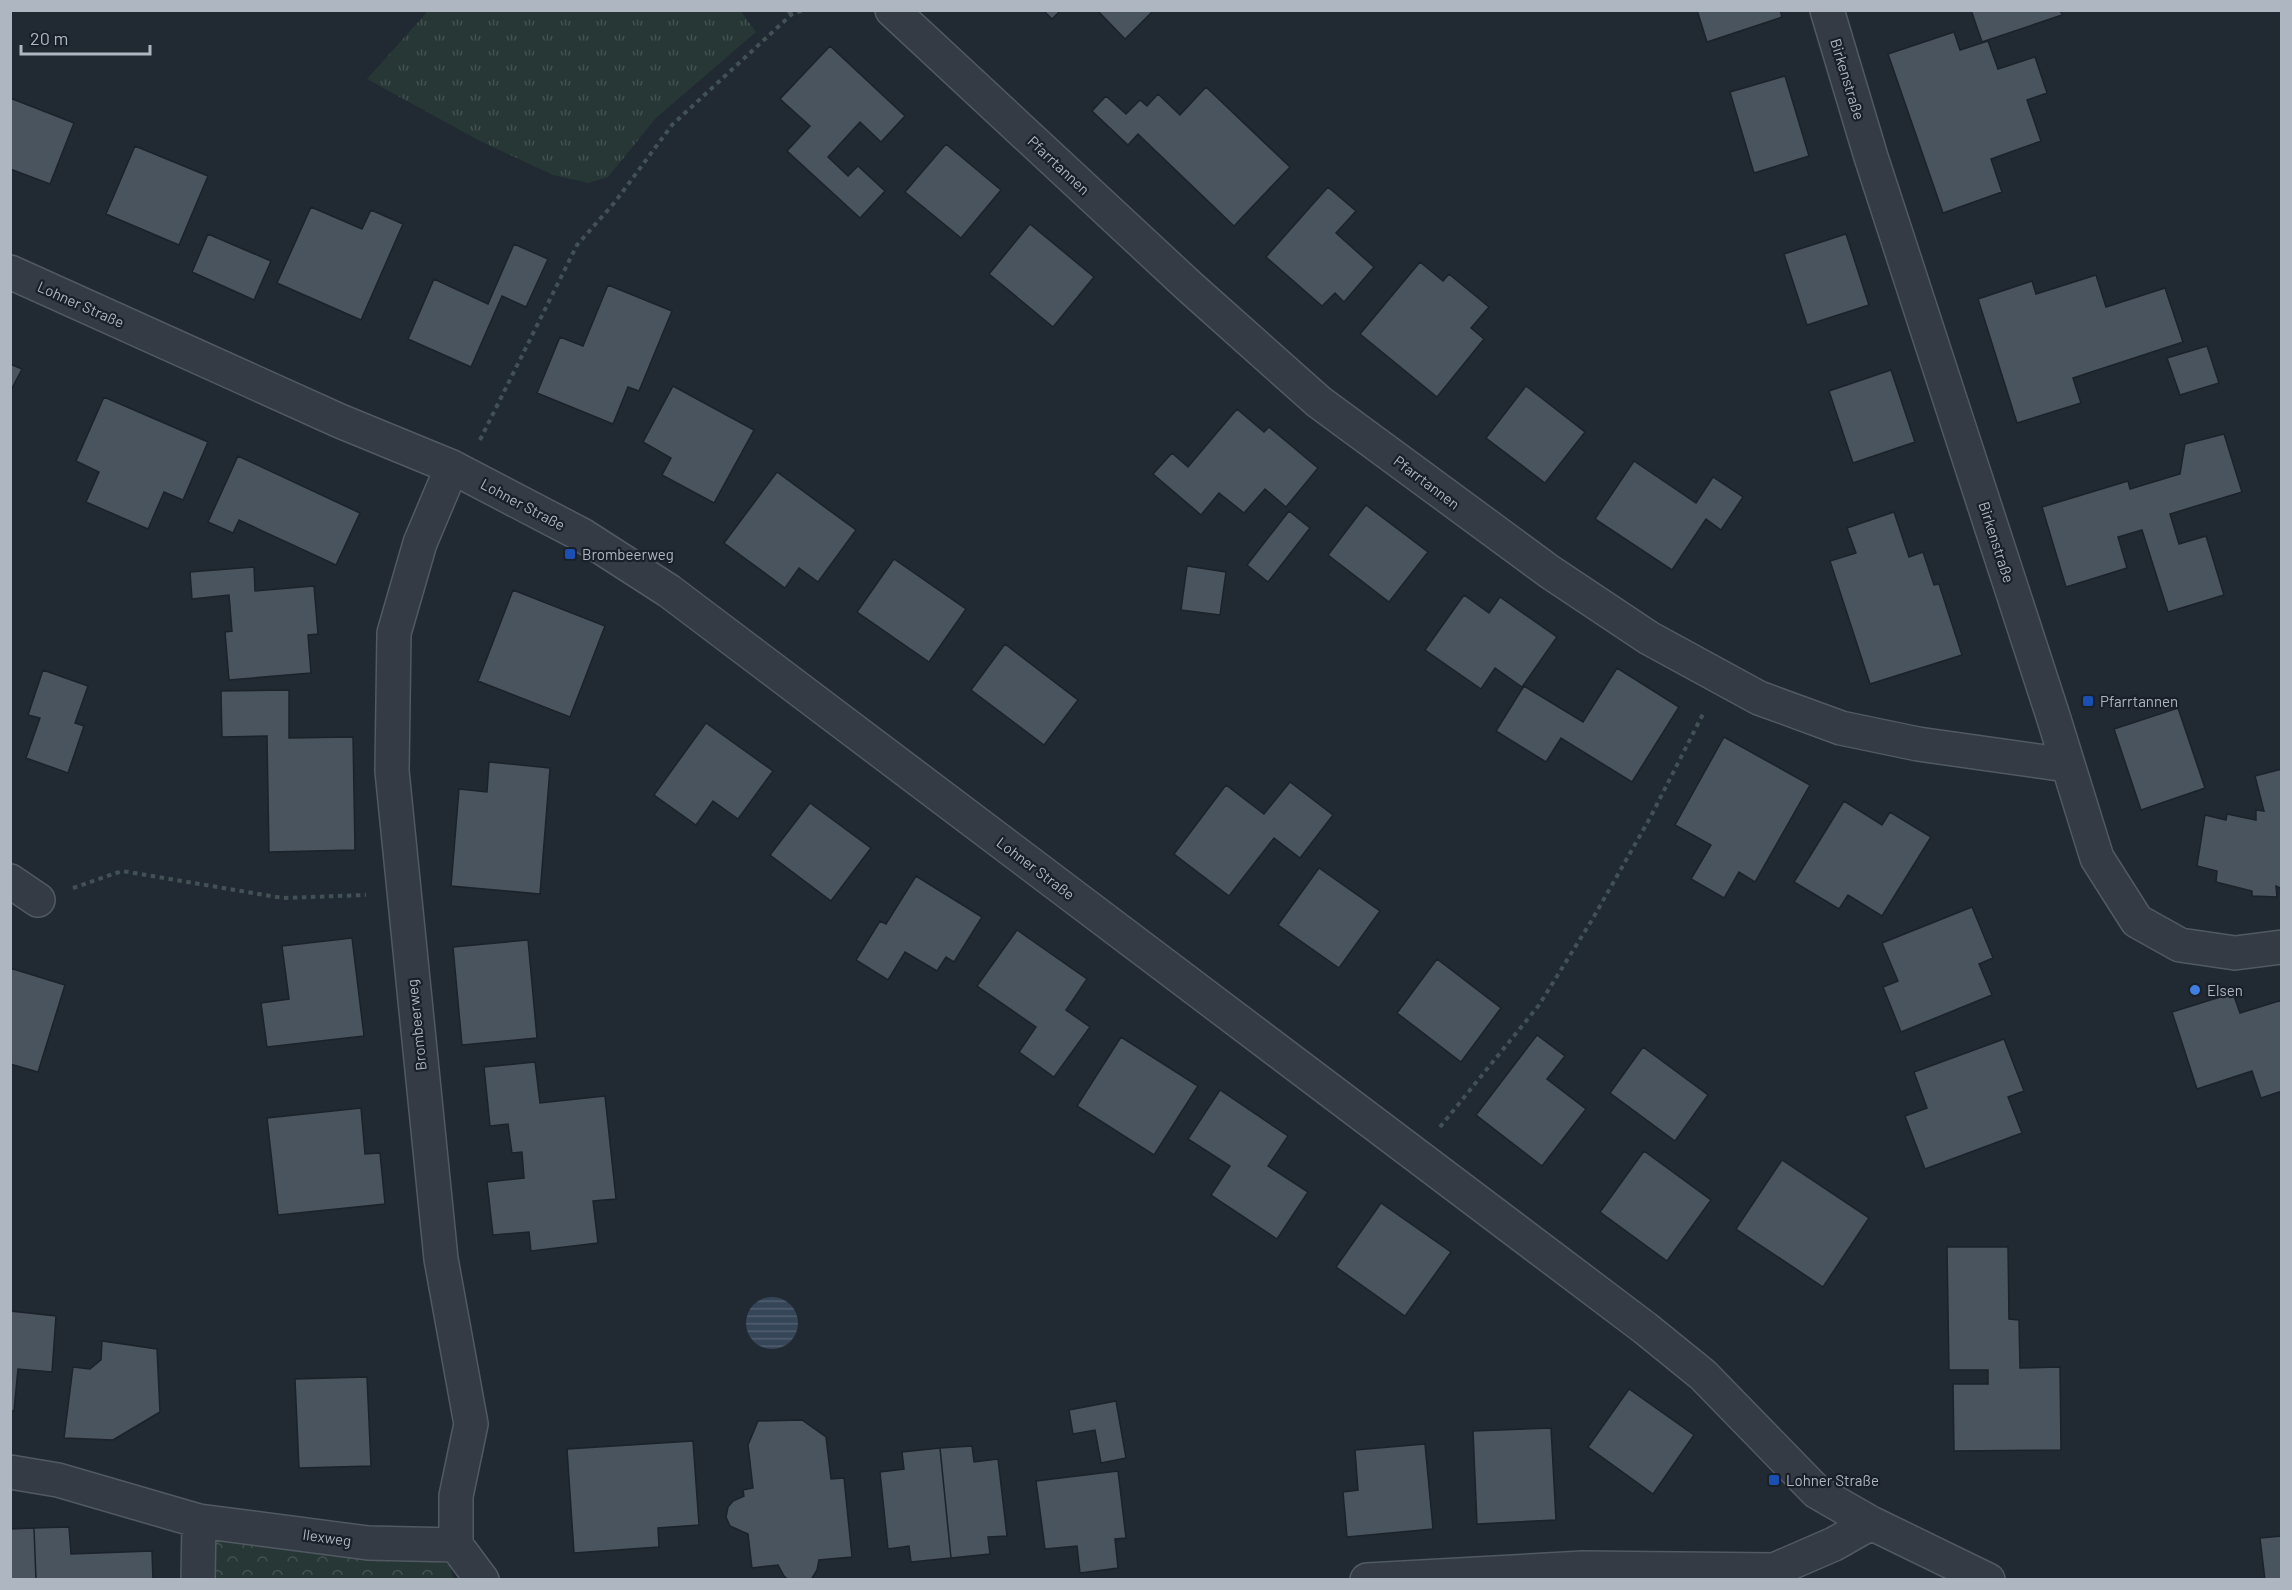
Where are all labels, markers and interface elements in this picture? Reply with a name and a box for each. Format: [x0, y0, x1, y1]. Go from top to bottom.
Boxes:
scale bar [21, 18, 150, 56]
text: 20 m [30, 27, 68, 49]
street label: Birkenstraße [1827, 36, 1869, 122]
street label: Pfarrtannen [1024, 132, 1094, 198]
street label: Lohner Straße [35, 277, 127, 331]
street label: Pfarrtannen [1390, 451, 1464, 513]
street label: Lohner Straße [478, 474, 568, 534]
street label: Birkenstraße [1975, 499, 2019, 585]
place label: Brombeerweg [582, 545, 674, 563]
marker: Brombeerweg [563, 547, 577, 561]
place label: Pfarrtannen [2100, 692, 2178, 710]
marker: Pfarrtannen [2081, 694, 2095, 708]
street label: Lohner Straße [993, 833, 1079, 903]
street label: Brombeerweg [402, 978, 430, 1072]
place label: Elsen [2207, 981, 2243, 999]
marker: Elsen [2188, 983, 2202, 997]
place label: Lohner Straße [1786, 1471, 1879, 1489]
marker: Lohner Straße [1767, 1473, 1781, 1487]
street label: Ilexweg [302, 1525, 352, 1549]

